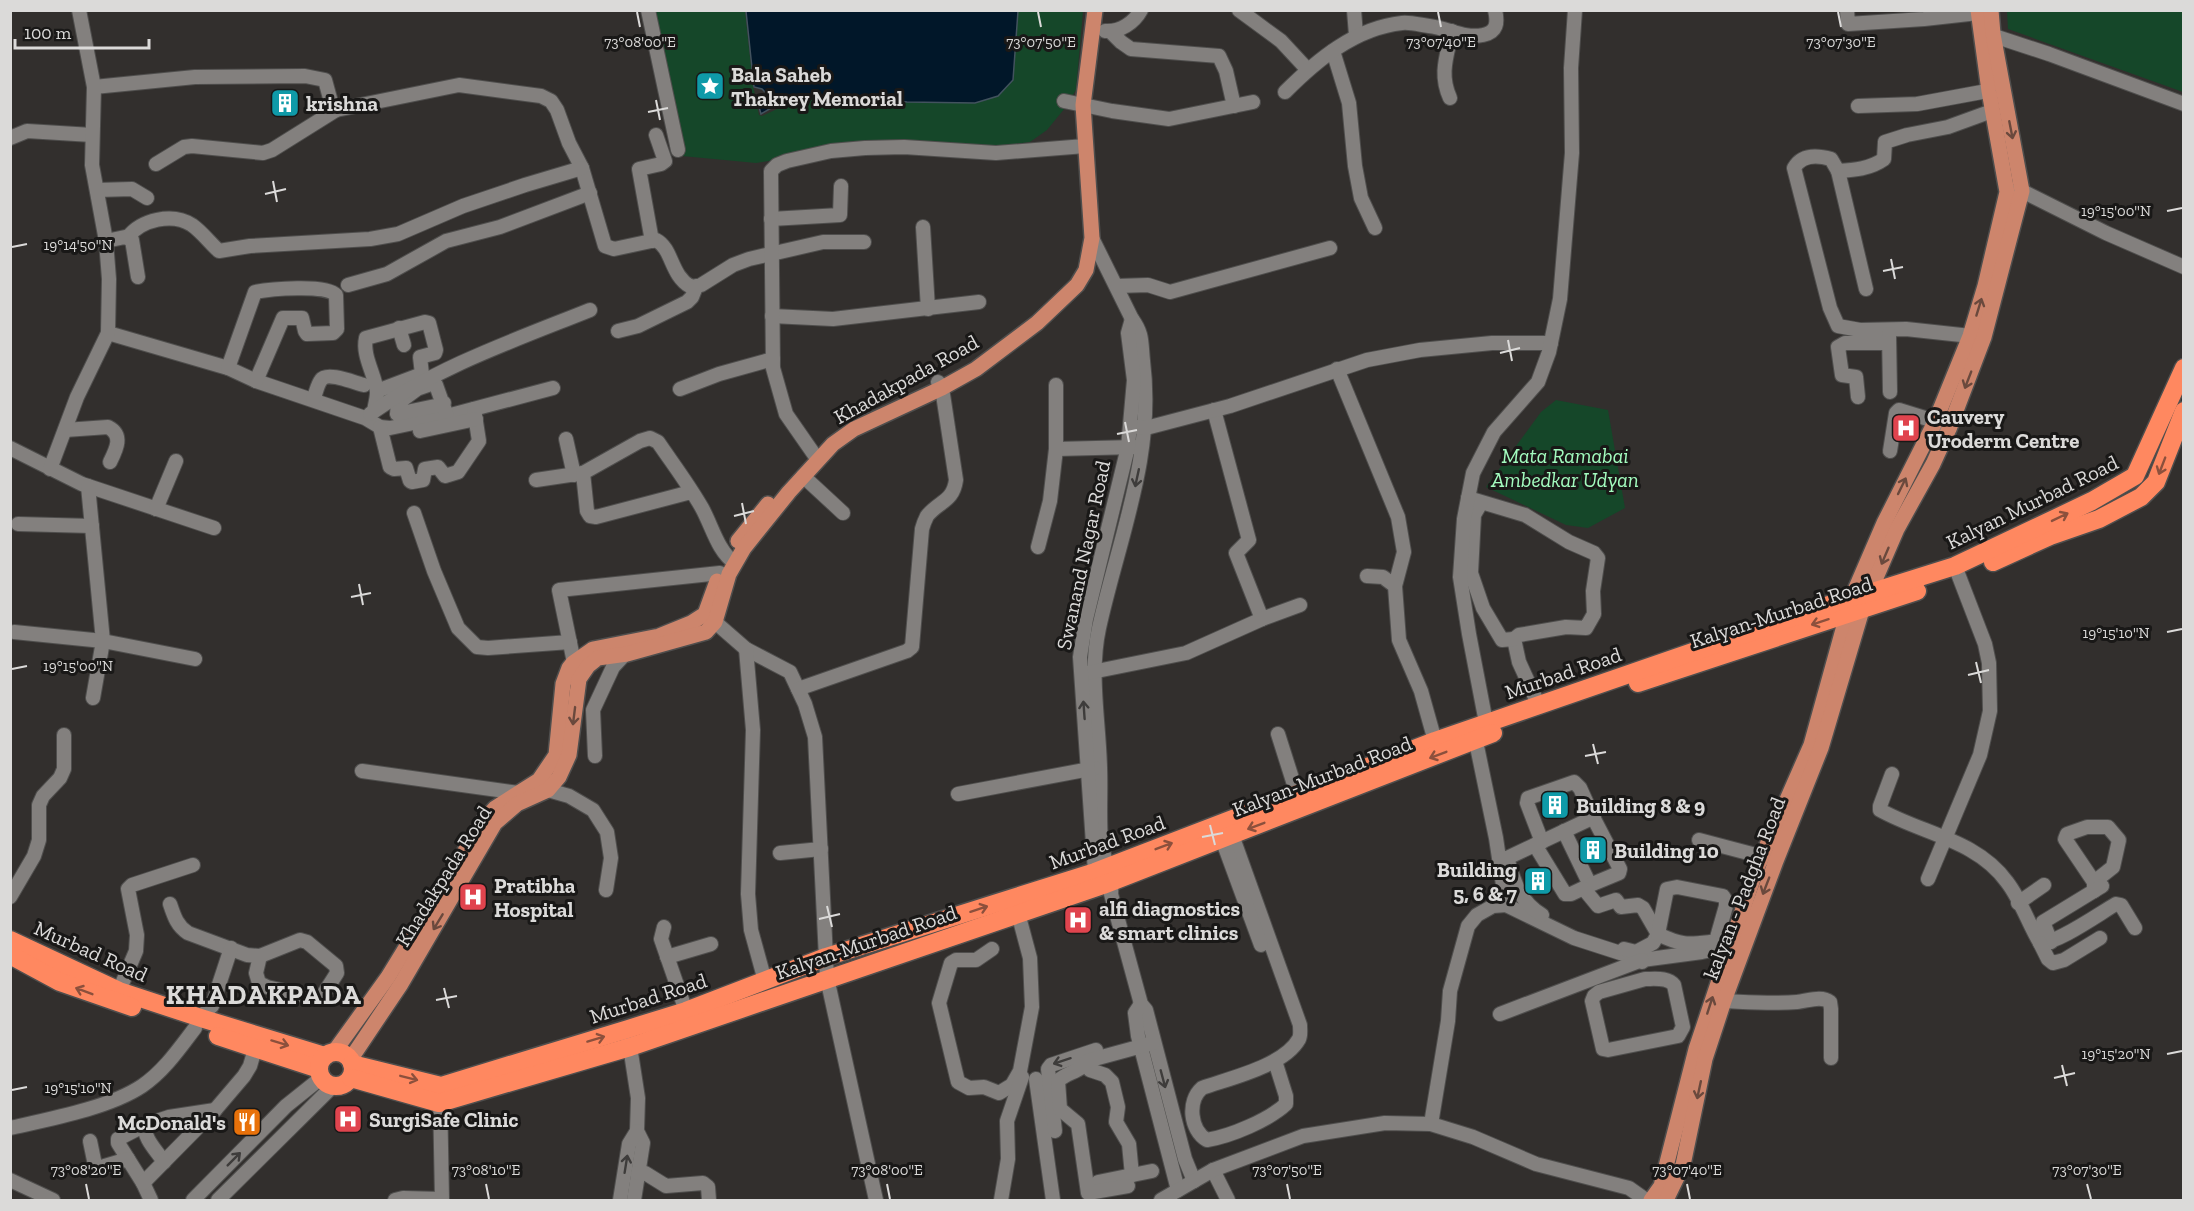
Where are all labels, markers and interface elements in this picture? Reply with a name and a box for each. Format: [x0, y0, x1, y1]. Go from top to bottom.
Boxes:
scale bar [15, 12, 148, 50]
text: 100 m [24, 22, 72, 44]
text: 73°08'00"E [604, 33, 676, 51]
text: 73°07'50"E [1006, 33, 1076, 51]
text: 73°07'40"E [1406, 33, 1476, 51]
text: 73°07'30"E [1806, 33, 1876, 51]
place label: Bala Saheb Thakrey Memorial [731, 62, 903, 111]
place icon: Bala Saheb Thakrey Memorial [694, 70, 726, 102]
building icon: krishna [269, 87, 301, 119]
place label: krishna [306, 91, 378, 116]
one-way arrow [2006, 120, 2017, 140]
text: 19°15'00"N [2081, 202, 2151, 220]
text: 19°14'50"N [43, 236, 113, 254]
one-way arrow [1974, 298, 1985, 317]
street label: Khadakpada Road [829, 329, 983, 429]
one-way arrow [1962, 370, 1973, 388]
place label: Cauvery Uroderm Centre [1927, 404, 2079, 453]
hospital icon: Cauvery Uroderm Centre [1890, 412, 1922, 444]
park label: Mata Ramabai Ambedkar Udyan [1490, 443, 1639, 492]
street label: Kalyan Murbad Road [1942, 449, 2122, 554]
one-way arrow [2156, 456, 2167, 474]
street label: Swanand Nagar Road [1051, 458, 1115, 652]
one-way arrow [1131, 468, 1142, 487]
one-way arrow [1897, 477, 1909, 495]
one-way arrow [2051, 511, 2069, 523]
one-way arrow [1879, 546, 1891, 564]
street label: Kalyan-Murbad Road [1687, 571, 1876, 653]
one-way arrow [1811, 618, 1830, 629]
text: 19°15'10"N [2082, 624, 2150, 642]
street label: Murbad Road [1501, 641, 1625, 705]
text: 19°15'00"N [43, 657, 113, 675]
one-way arrow [1079, 701, 1090, 721]
one-way arrow [568, 706, 579, 726]
street label: Kalyan-Murbad Road [1229, 730, 1416, 822]
one-way arrow [1429, 751, 1447, 762]
building icon: Building 8 & 9 [1539, 789, 1571, 821]
place label: Building 8 & 9 [1576, 793, 1705, 818]
street label: kalyan - Padgha Road [1698, 793, 1790, 983]
street label: Khadakpada Road [390, 801, 497, 951]
street label: Murbad Road [1046, 809, 1169, 875]
one-way arrow [1247, 821, 1266, 832]
building icon: Building 10 [1577, 834, 1609, 866]
place label: Building 10 [1614, 838, 1719, 863]
one-way arrow [1154, 840, 1173, 851]
place label: Building 5, 6 & 7 [1437, 857, 1518, 906]
building icon: Building 5, 6 & 7 [1522, 865, 1554, 897]
place label: Pratibha Hospital [494, 873, 576, 922]
one-way arrow [1760, 876, 1771, 894]
hospital icon: Pratibha Hospital [457, 881, 489, 913]
place label: alfi diagnostics & smart clinics [1099, 896, 1240, 945]
street label: Kalyan-Murbad Road [772, 899, 960, 985]
one-way arrow [969, 903, 988, 914]
hospital icon: alfi diagnostics & smart clinics [1062, 904, 1094, 936]
one-way arrow [431, 913, 443, 930]
street label: Murbad Road [30, 915, 152, 987]
street label: Murbad Road [586, 967, 710, 1029]
district label: KHADAKPADA [166, 979, 362, 1011]
one-way arrow [75, 985, 94, 996]
one-way arrow [1706, 996, 1717, 1015]
one-way arrow [586, 1033, 605, 1044]
one-way arrow [270, 1038, 289, 1049]
text: 19°15'20"N [2081, 1045, 2151, 1063]
one-way arrow [1053, 1056, 1072, 1067]
one-way arrow [1158, 1069, 1169, 1088]
one-way arrow [399, 1073, 418, 1085]
text: 19°15'10"N [44, 1079, 112, 1097]
one-way arrow [1693, 1080, 1704, 1100]
hospital icon: SurgiSafe Clinic [332, 1103, 364, 1135]
restaurant icon: McDonald's [231, 1106, 263, 1138]
place label: SurgiSafe Clinic [369, 1107, 518, 1132]
place label: McDonald's [117, 1110, 226, 1135]
one-way arrow [226, 1151, 241, 1166]
one-way arrow [620, 1155, 631, 1175]
text: 73°08'20"E [51, 1161, 122, 1179]
text: 73°08'10"E [452, 1161, 521, 1179]
text: 73°08'00"E [851, 1161, 923, 1179]
text: 73°07'50"E [1252, 1161, 1322, 1179]
text: 73°07'40"E [1652, 1161, 1722, 1179]
text: 73°07'30"E [2052, 1161, 2122, 1179]

